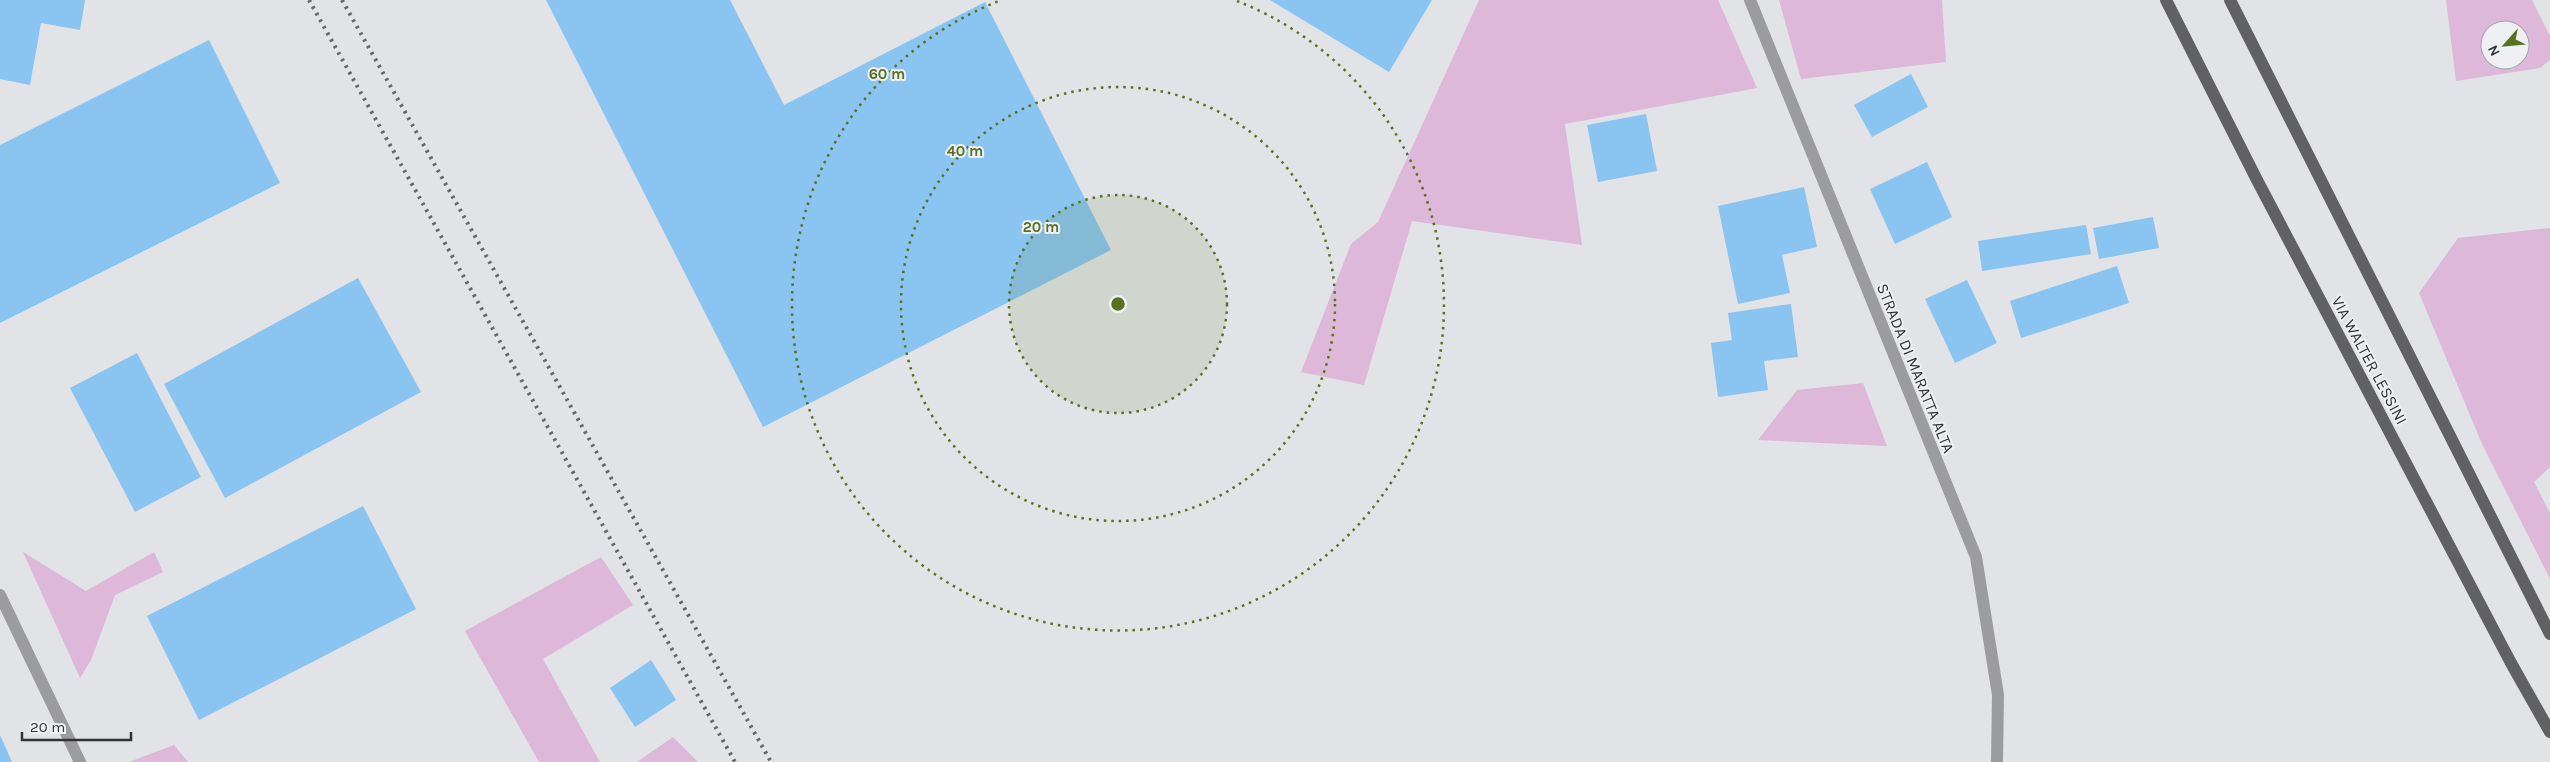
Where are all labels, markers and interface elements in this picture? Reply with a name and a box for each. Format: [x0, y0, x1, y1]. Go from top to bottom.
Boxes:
north arrow [2480, 20, 2530, 70]
text: N [2484, 42, 2504, 59]
text: 60 m [869, 65, 905, 83]
text: 40 m [947, 142, 983, 160]
text: 20 m [1023, 218, 1059, 236]
street label: STRADA DI MARATTA ALTA [1873, 281, 1958, 456]
street label: VIA WALTER LESSINI [2328, 293, 2411, 428]
centre of rings [1109, 295, 1127, 313]
scale bar [22, 710, 131, 742]
text: 20 m [30, 718, 65, 736]

